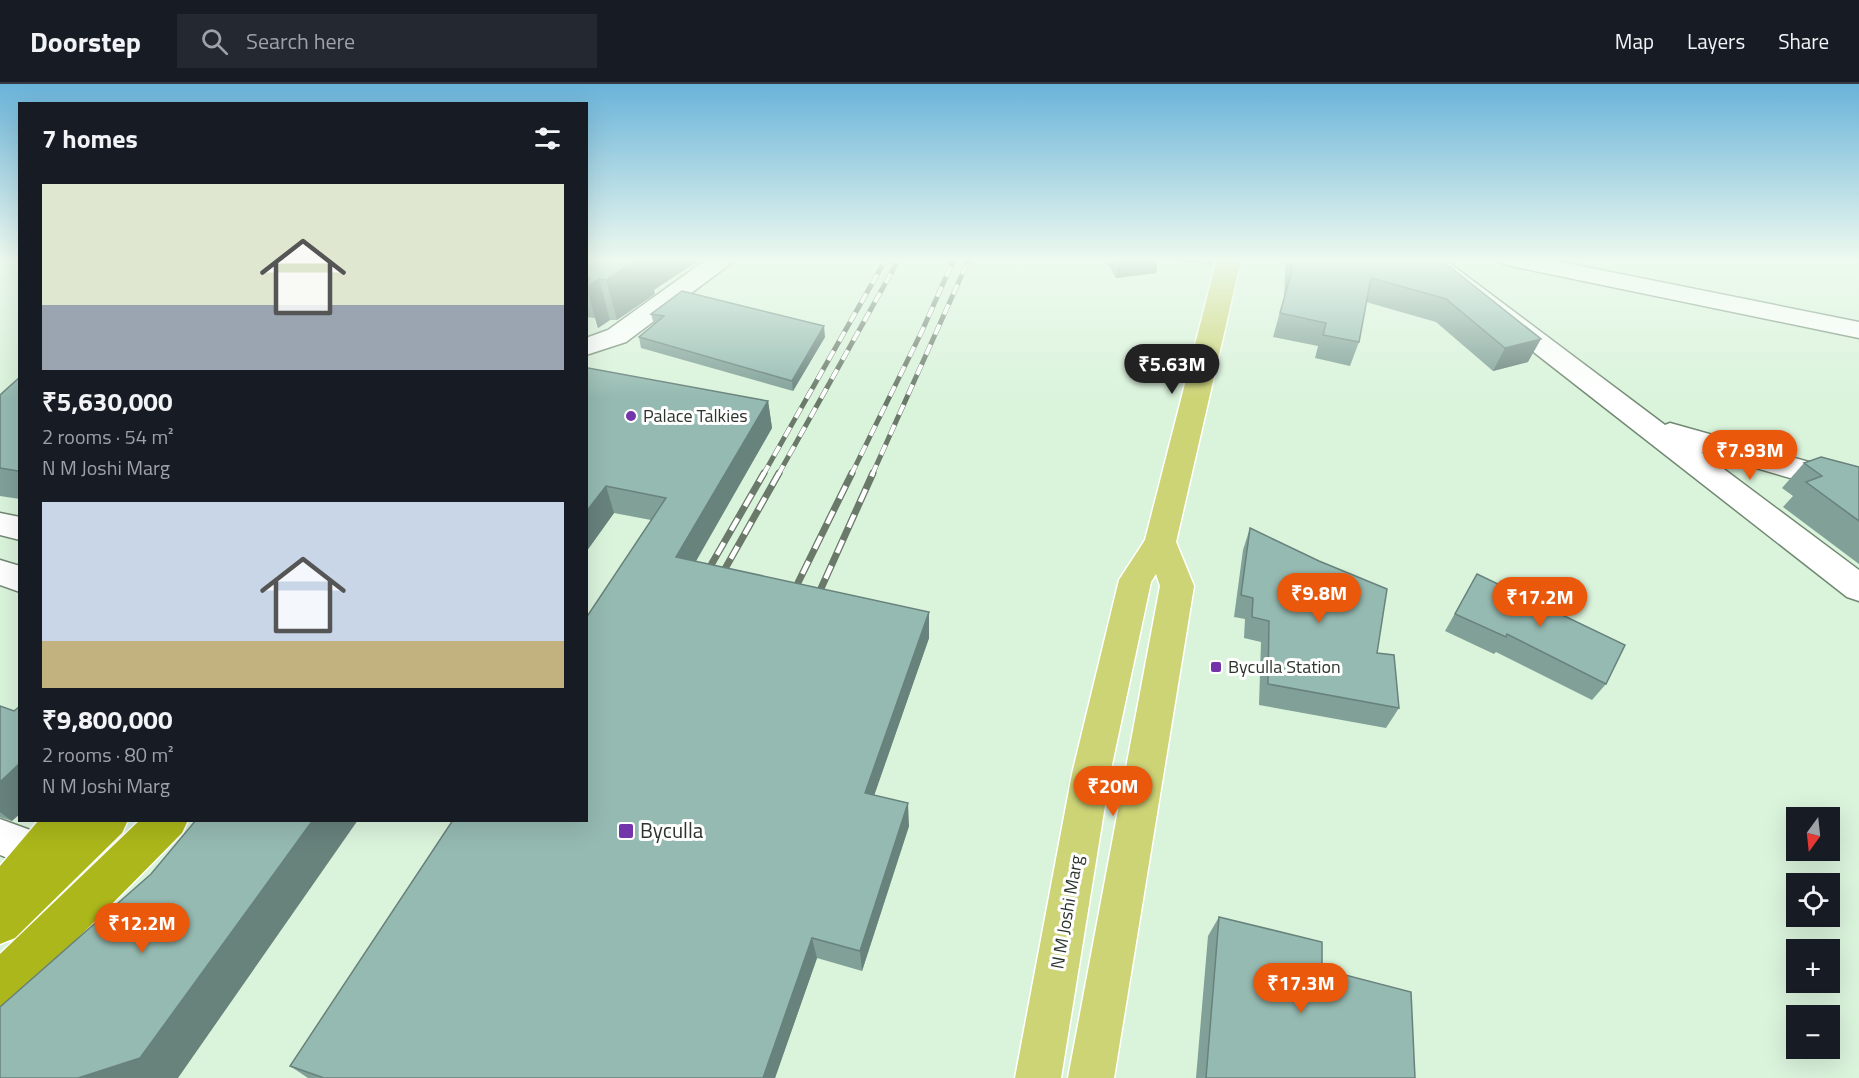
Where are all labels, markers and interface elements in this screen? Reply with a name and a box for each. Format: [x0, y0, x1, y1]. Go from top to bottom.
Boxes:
search box [177, 14, 597, 68]
text: Doorstep [30, 20, 141, 63]
text: Search here [246, 24, 355, 58]
icon: search [198, 25, 231, 58]
text: Map [1615, 25, 1654, 57]
text: Layers [1687, 25, 1745, 57]
text: Share [1778, 25, 1829, 57]
text: 7 homes [42, 119, 138, 158]
icon: filters [531, 122, 564, 155]
icon: home [249, 223, 357, 331]
pin: ₹5.63M [1123, 344, 1221, 395]
text: ₹5.63M [1138, 348, 1206, 379]
text: ₹5,630,000 [42, 382, 172, 421]
place label: Palace Talkies [643, 402, 748, 429]
marker: Palace Talkies [624, 409, 638, 423]
text: 2 rooms · 54 m² [42, 421, 174, 452]
pin: ₹7.93M [1701, 430, 1799, 481]
text: ₹7.93M [1716, 434, 1784, 465]
text: N M Joshi Marg [42, 452, 170, 483]
icon: home [249, 541, 357, 649]
pin: ₹9.8M [1277, 573, 1361, 624]
text: ₹9.8M [1291, 577, 1347, 608]
pin: ₹17.2M [1491, 577, 1589, 628]
text: ₹17.2M [1506, 581, 1574, 612]
place label: Byculla Station [1228, 653, 1341, 680]
marker: Byculla Station [1209, 660, 1223, 674]
text: ₹9,800,000 [42, 700, 172, 739]
text: 2 rooms · 80 m² [42, 739, 174, 770]
pin: ₹20M [1077, 766, 1149, 817]
text: N M Joshi Marg [42, 770, 170, 801]
text: ₹20M [1088, 770, 1139, 801]
north arrow [1786, 807, 1840, 861]
map controls [1786, 807, 1840, 1059]
place label: Byculla [640, 814, 704, 846]
marker: Byculla [617, 822, 635, 840]
street label: N M Joshi Marg [1043, 853, 1090, 971]
button: locate [1786, 873, 1840, 927]
pin: ₹12.2M [93, 903, 191, 954]
text: ₹12.2M [108, 907, 176, 938]
button: + [1786, 939, 1840, 993]
pin: ₹17.3M [1252, 963, 1350, 1014]
text: ₹17.3M [1267, 967, 1335, 998]
button: − [1786, 1005, 1840, 1059]

